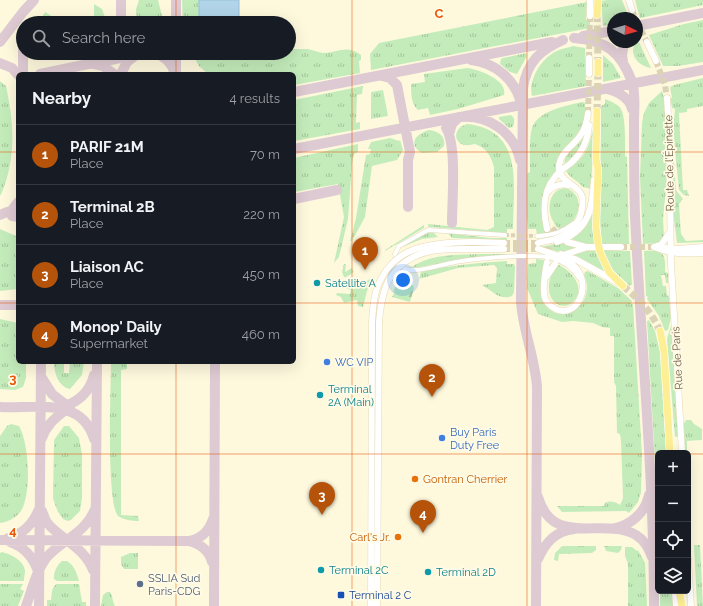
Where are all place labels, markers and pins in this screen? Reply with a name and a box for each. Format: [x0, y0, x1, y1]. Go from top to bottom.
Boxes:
pin: 1 [352, 237, 378, 270]
place label: Satellite A [325, 277, 377, 290]
marker: Satellite A [312, 278, 322, 288]
place label: WC VIP [335, 356, 373, 369]
marker: WC VIP [322, 357, 332, 367]
pin: 2 [419, 364, 445, 397]
place label: Terminal 2A (Main) [328, 383, 374, 409]
marker: Terminal 2A (Main) [315, 390, 325, 400]
place label: Buy Paris Duty Free [450, 426, 500, 452]
marker: Buy Paris Duty Free [437, 433, 447, 443]
place label: Gontran Cherrier [423, 473, 508, 486]
marker: Gontran Cherrier [410, 474, 420, 484]
pin: 3 [309, 482, 335, 515]
pin: 4 [410, 500, 436, 533]
place label: Carl's Jr. [350, 531, 390, 544]
marker: Carl's Jr. [393, 532, 403, 542]
place label: Terminal 2C [329, 564, 389, 577]
marker: Terminal 2C [316, 565, 326, 575]
place label: Terminal 2D [436, 566, 496, 579]
marker: Terminal 2D [423, 567, 433, 577]
place label: SSLIA Sud Paris-CDG [148, 572, 201, 598]
marker: SSLIA Sud Paris-CDG [135, 579, 145, 589]
place label: Terminal 2 C [349, 589, 412, 602]
marker: Terminal 2 C [336, 590, 346, 600]

